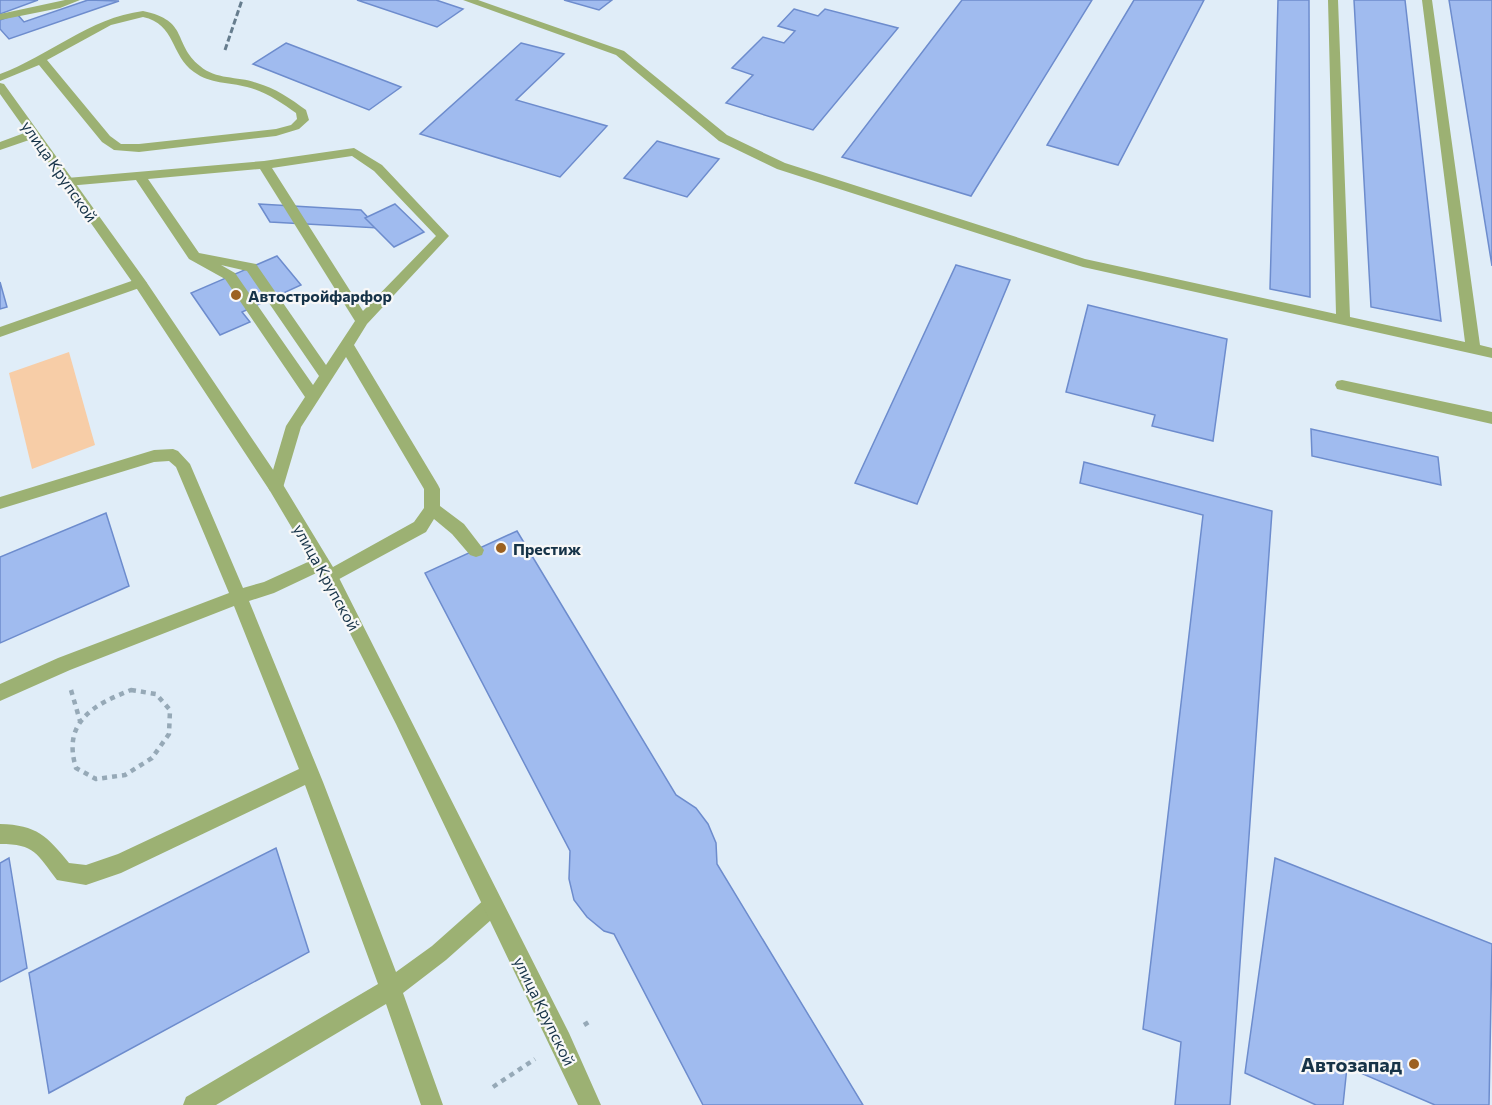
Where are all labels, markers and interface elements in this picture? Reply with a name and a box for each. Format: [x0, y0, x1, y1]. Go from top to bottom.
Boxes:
street label: улица Крупской [18, 117, 102, 225]
place label: Автостройфарфор [248, 286, 392, 305]
marker: Автостройфарфор [229, 288, 243, 302]
street label: улица Крупской [290, 520, 364, 634]
place label: Престиж [513, 539, 582, 558]
marker: Престиж [494, 541, 508, 555]
street label: улица Крупской [510, 953, 580, 1069]
place label: Автозапад [1301, 1052, 1403, 1076]
marker: Автозапад [1407, 1057, 1421, 1071]

